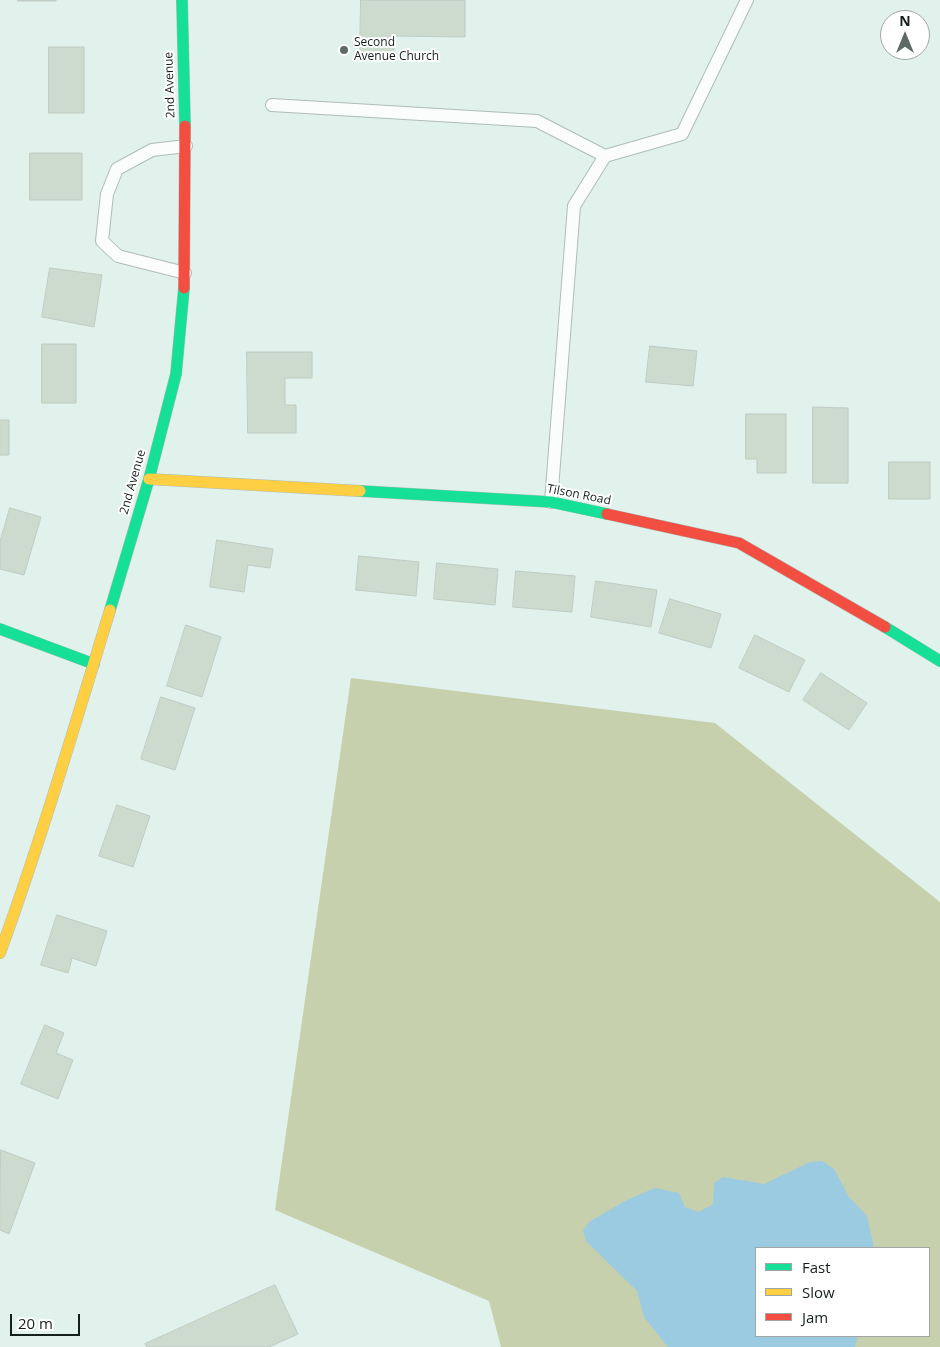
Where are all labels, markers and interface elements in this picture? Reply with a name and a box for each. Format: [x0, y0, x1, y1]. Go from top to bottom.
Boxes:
north arrow [880, 10, 930, 60]
text: N [899, 11, 911, 30]
place label: Second Avenue Church [354, 36, 439, 64]
marker: Second Avenue Church [338, 44, 350, 56]
street label: 2nd Avenue [162, 52, 178, 118]
street label: 2nd Avenue [117, 448, 149, 516]
street label: Tilson Road [546, 482, 612, 508]
legend [755, 1247, 930, 1337]
text: Fast [802, 1257, 831, 1277]
text: Slow [802, 1282, 835, 1302]
scale bar [12, 1304, 82, 1336]
text: Jam [802, 1307, 828, 1327]
text: 20 m [18, 1313, 53, 1333]

